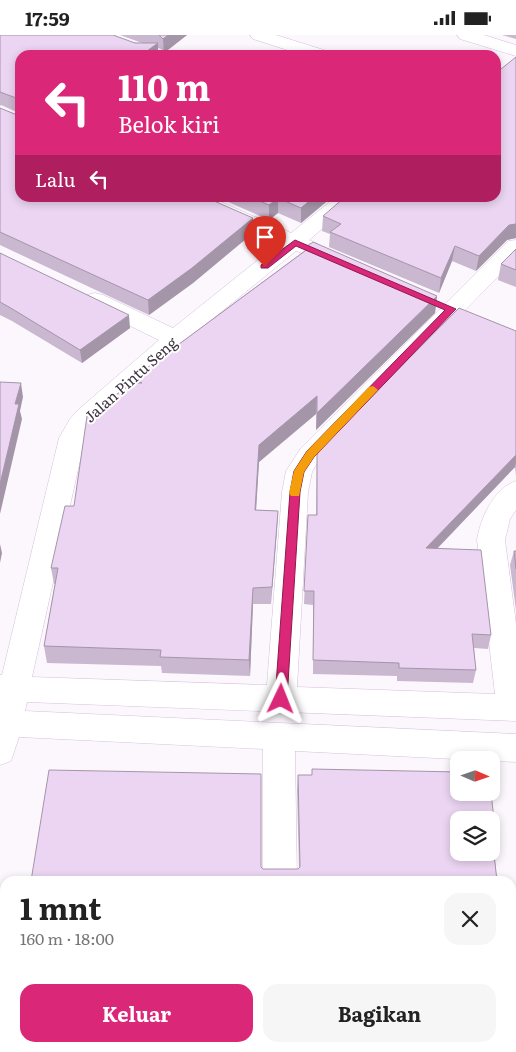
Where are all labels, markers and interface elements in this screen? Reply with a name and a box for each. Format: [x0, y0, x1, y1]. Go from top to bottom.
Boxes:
text: 17:59 [25, 4, 70, 32]
text: 110 m [118, 60, 210, 112]
icon: left [35, 70, 100, 135]
text: Belok kiri [118, 107, 220, 140]
text: Lalu [35, 165, 75, 193]
icon: left [85, 165, 113, 193]
pin [244, 216, 286, 267]
icon: arrive [251, 223, 279, 251]
street label: Jalan Pintu Seng [78, 330, 182, 427]
position arrow [254, 672, 306, 724]
north arrow [450, 751, 500, 801]
map controls [450, 751, 500, 861]
button: layers [450, 811, 500, 861]
text: 1 mnt [20, 885, 101, 929]
button: close [444, 893, 496, 945]
text: 160 m · 18:00 [20, 926, 114, 950]
button: Keluar [20, 984, 253, 1042]
button: Bagikan [263, 984, 496, 1042]

